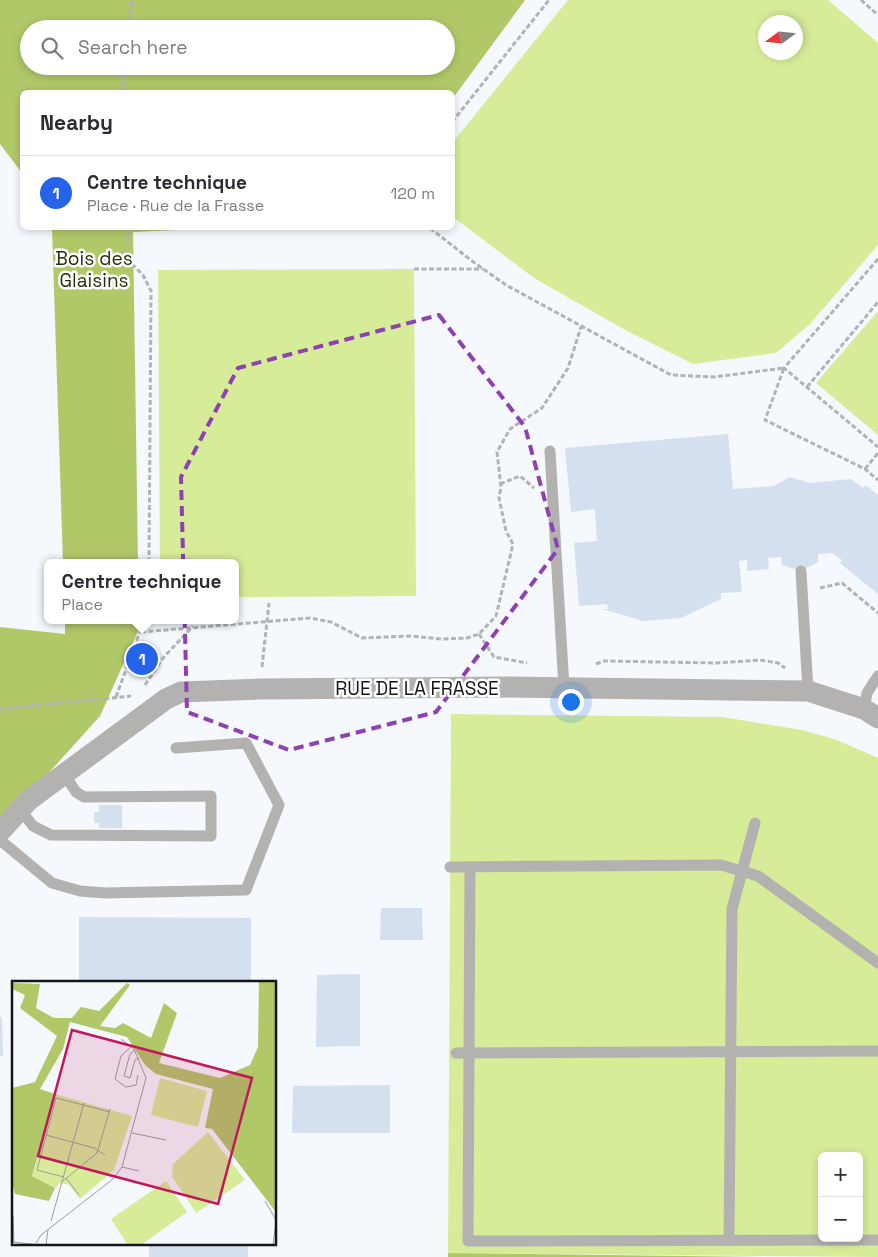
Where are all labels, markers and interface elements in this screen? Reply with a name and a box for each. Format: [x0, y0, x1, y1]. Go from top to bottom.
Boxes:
north arrow [758, 15, 803, 60]
search box [20, 20, 455, 75]
icon: search [38, 34, 66, 62]
text: Search here [78, 35, 188, 60]
text: Nearby [40, 109, 113, 136]
text: Centre technique [87, 170, 247, 195]
text: 1 [52, 183, 60, 204]
text: 120 m [391, 183, 435, 204]
text: Place · Rue de la Frasse [87, 195, 264, 216]
park label: Bois des Glaisins [55, 246, 133, 293]
popup [44, 559, 239, 624]
text: Centre technique [62, 569, 221, 594]
text: Place [62, 594, 103, 615]
pin: 1 [126, 640, 158, 678]
street label: RUE DE LA FRASSE [335, 676, 499, 701]
your location [558, 689, 584, 715]
inset map [12, 981, 276, 1244]
map controls [818, 1152, 863, 1242]
button: + [818, 1152, 863, 1197]
button: − [818, 1197, 863, 1242]

